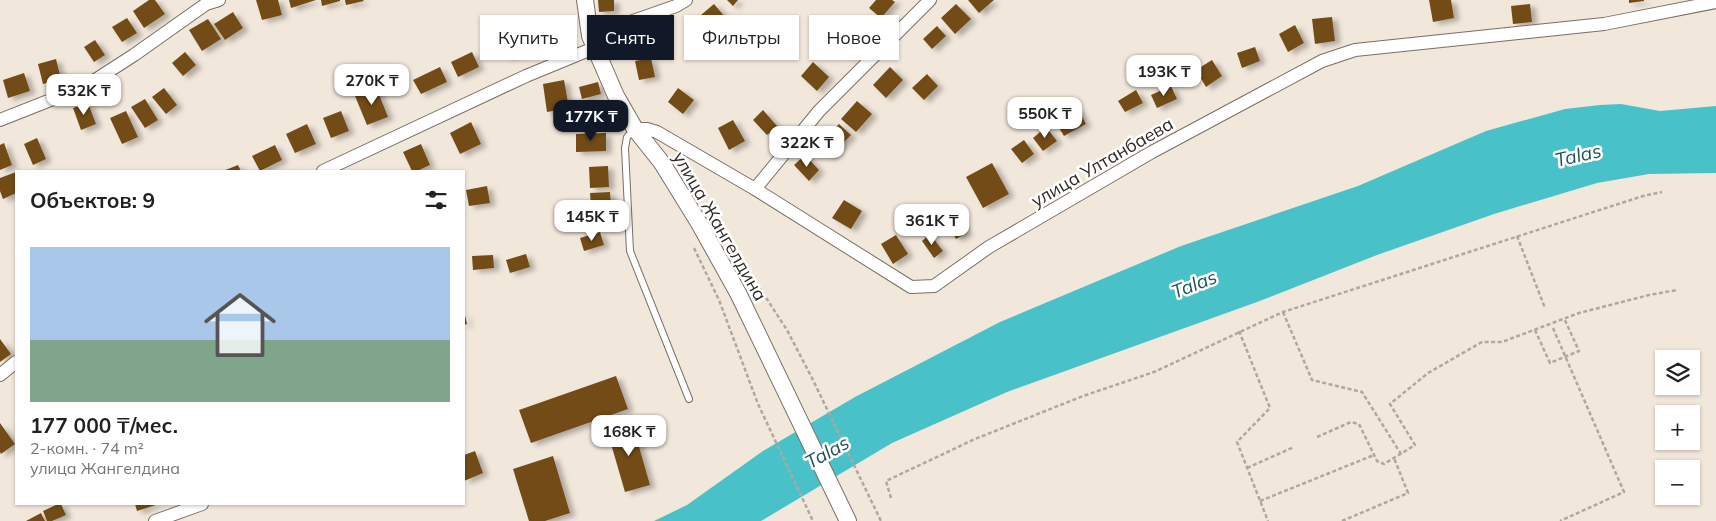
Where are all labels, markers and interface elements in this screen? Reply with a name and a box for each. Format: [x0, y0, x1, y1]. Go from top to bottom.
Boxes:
chip: Купить [480, 15, 577, 60]
chip: Снять [587, 15, 674, 60]
chip: Фильтры [684, 15, 799, 60]
chip: Новое [809, 15, 899, 60]
pin: 193K ₸ [1123, 54, 1205, 97]
text: 193K ₸ [1137, 61, 1191, 81]
pin: 270K ₸ [331, 64, 413, 106]
text: 270K ₸ [345, 70, 399, 90]
pin: 532K ₸ [43, 74, 125, 116]
text: 532K ₸ [57, 80, 111, 100]
pin: 550K ₸ [1004, 96, 1086, 139]
pin: 177K ₸ [550, 100, 632, 142]
text: 550K ₸ [1018, 103, 1072, 123]
text: 177K ₸ [564, 106, 618, 126]
street label: улица Ултанбаева [1027, 112, 1177, 212]
pin: 322K ₸ [766, 126, 848, 168]
text: 322K ₸ [780, 132, 834, 152]
water label: Talas [1553, 138, 1603, 172]
street label: улица Жангелдина [668, 147, 772, 305]
icon: filters [422, 186, 450, 214]
text: Объектов: 9 [30, 187, 155, 213]
pin: 145K ₸ [551, 200, 633, 242]
pin: 361K ₸ [891, 204, 973, 246]
text: 145K ₸ [565, 206, 619, 226]
text: 361K ₸ [905, 210, 959, 230]
water label: Talas [1168, 264, 1220, 304]
icon: home [195, 280, 285, 370]
map controls [1655, 350, 1700, 505]
button: layers [1655, 350, 1700, 395]
button: + [1655, 405, 1700, 450]
text: 177 000 ₸/мес. [30, 412, 178, 438]
pin: 168K ₸ [588, 414, 670, 457]
text: 168K ₸ [602, 421, 656, 441]
water label: Talas [801, 430, 853, 474]
text: 2-комн. · 74 m² [30, 438, 144, 458]
text: улица Жангелдина [30, 458, 180, 478]
button: − [1655, 460, 1700, 505]

